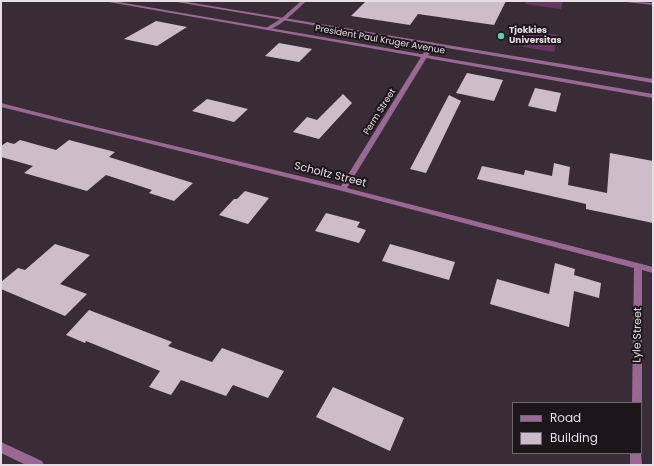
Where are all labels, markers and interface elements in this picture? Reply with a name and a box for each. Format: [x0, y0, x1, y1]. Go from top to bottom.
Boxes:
street label: President Paul Kruger Avenue [314, 23, 446, 57]
place label: Tjokkies Universitas [509, 26, 562, 47]
marker: Tjokkies Universitas [496, 31, 506, 41]
street label: Perm Street [362, 87, 398, 137]
street label: Scholtz Street [292, 160, 368, 190]
street label: Lyle Street [631, 307, 645, 363]
legend [512, 402, 642, 454]
text: Road [550, 409, 581, 426]
text: Building [550, 429, 598, 446]

